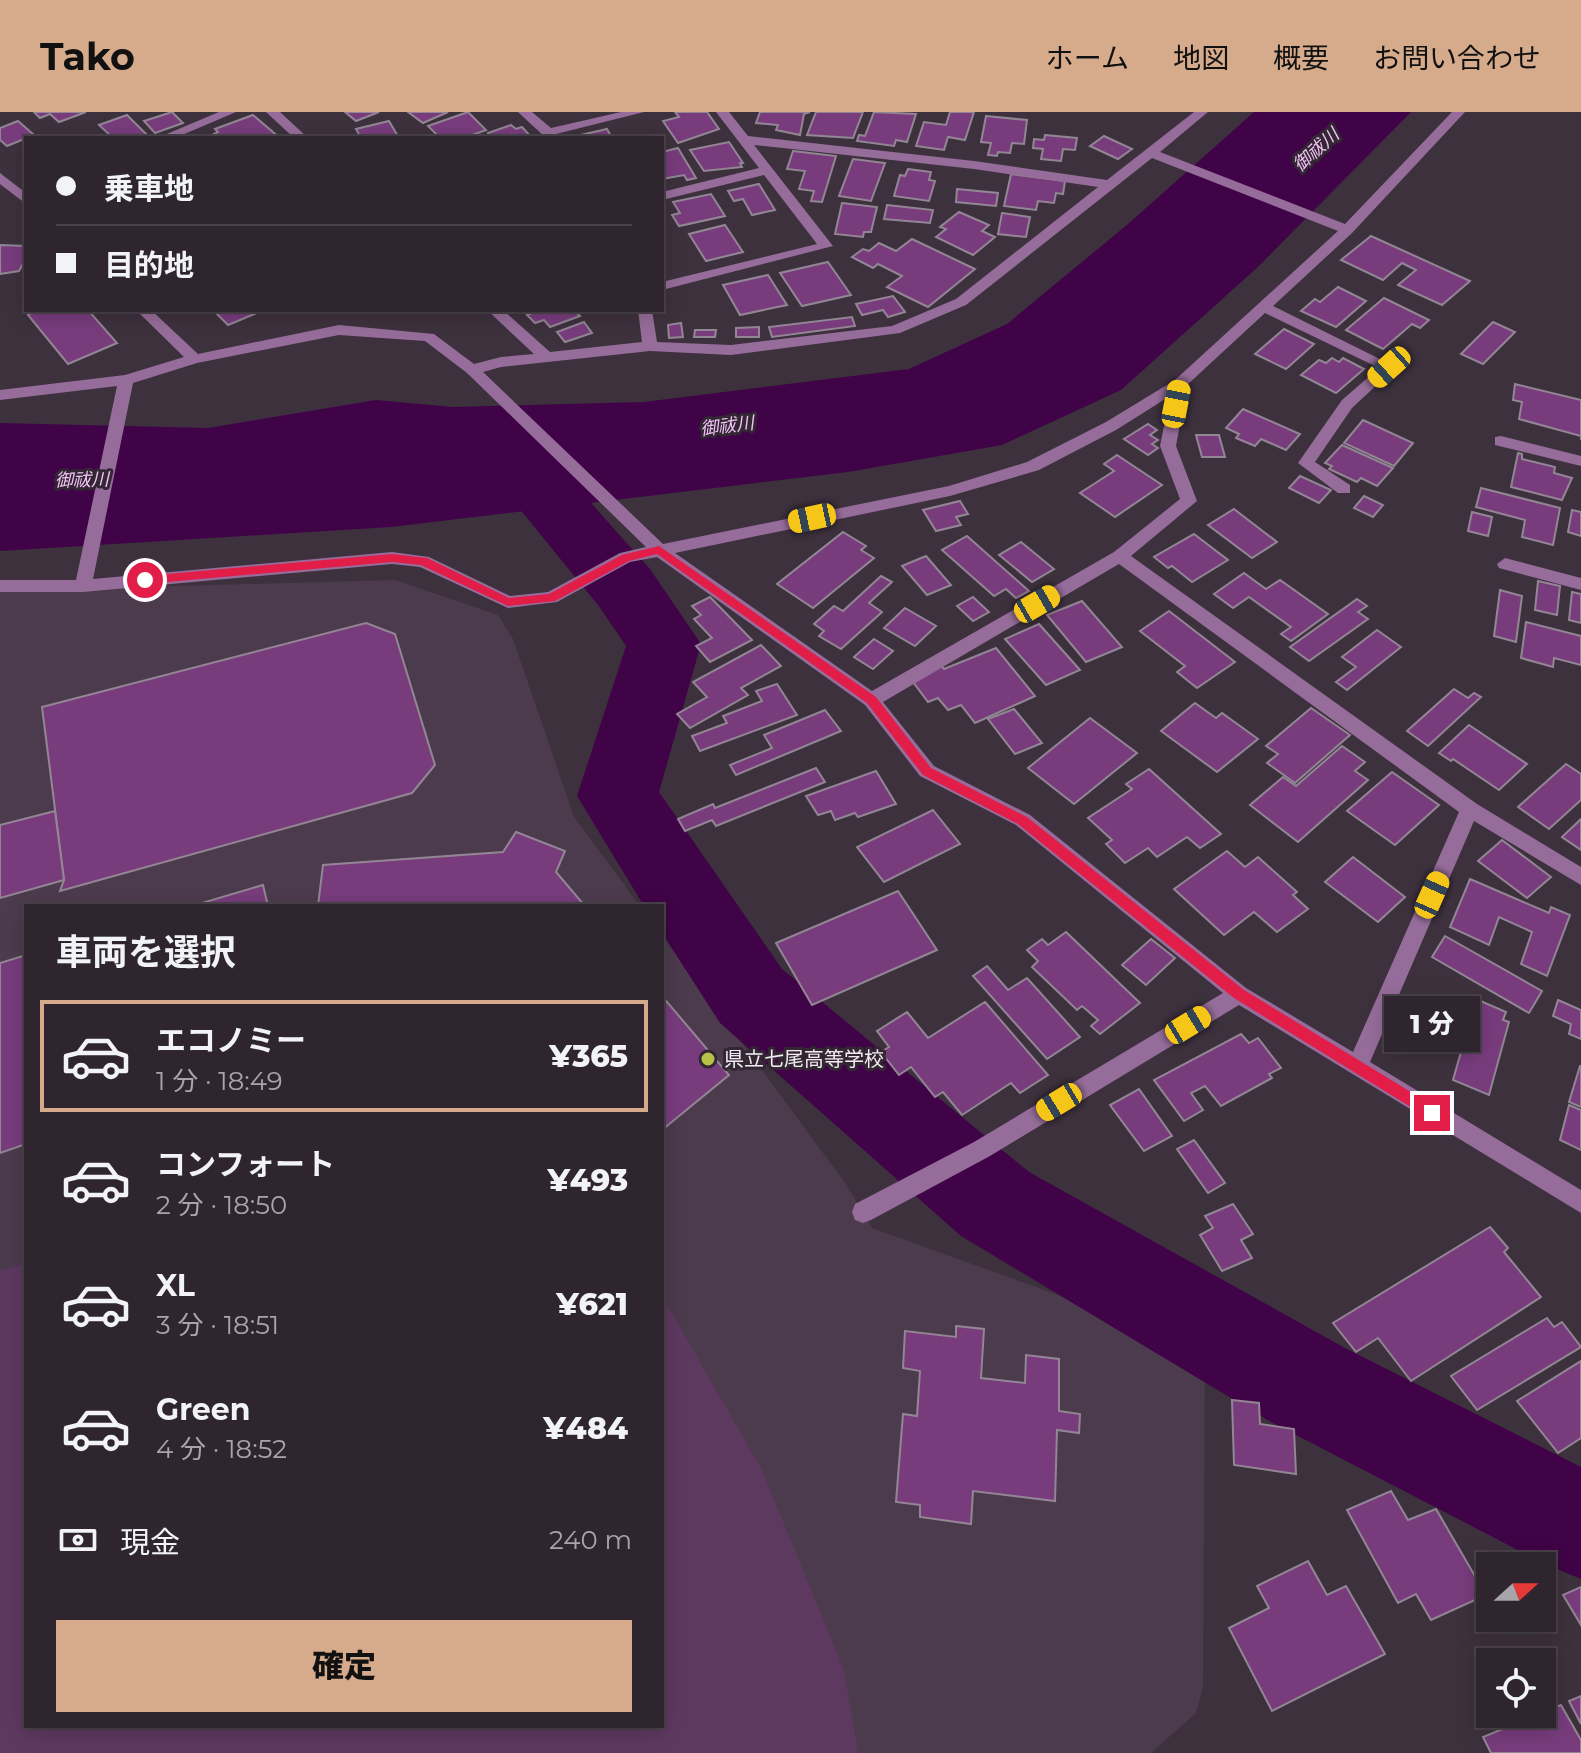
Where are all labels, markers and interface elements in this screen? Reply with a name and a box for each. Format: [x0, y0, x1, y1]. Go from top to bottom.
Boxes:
text: Tako [40, 33, 135, 80]
text: ホーム [1046, 41, 1129, 75]
text: 地図 [1173, 41, 1229, 75]
text: 概要 [1273, 41, 1329, 75]
text: お問い合わせ [1373, 41, 1541, 75]
water label: 御祓川 [1289, 122, 1345, 176]
text: 乗車地 [104, 170, 194, 207]
text: 目的地 [104, 247, 194, 284]
car [1363, 342, 1415, 392]
car [1160, 378, 1192, 430]
water label: 御祓川 [699, 412, 757, 440]
water label: 御祓川 [55, 468, 111, 491]
car [786, 501, 838, 535]
route start [127, 562, 163, 598]
car [1010, 582, 1064, 626]
car [1411, 868, 1453, 922]
text: 車両を選択 [56, 930, 236, 974]
callout: 1 分 [1384, 997, 1480, 1053]
car [1161, 1002, 1215, 1048]
text: 1 分 [1410, 1008, 1454, 1040]
icon: car [60, 1020, 132, 1092]
text: エコノミー [156, 1022, 306, 1059]
text: ¥365 [549, 1038, 628, 1075]
place label: 県立七尾高等学校 [724, 1047, 884, 1071]
marker: 県立七尾高等学校 [699, 1050, 717, 1068]
text: 1 分 · 18:49 [156, 1065, 283, 1097]
car [1032, 1079, 1086, 1125]
route end [1414, 1095, 1450, 1131]
icon: car [60, 1144, 132, 1216]
text: コンフォート [156, 1146, 335, 1183]
text: ¥493 [548, 1162, 628, 1199]
text: 2 分 · 18:50 [156, 1189, 287, 1221]
text: XL [156, 1267, 195, 1304]
icon: car [60, 1268, 132, 1340]
text: ¥621 [556, 1286, 628, 1323]
text: 3 分 · 18:51 [156, 1309, 279, 1341]
text: Green [156, 1391, 250, 1428]
icon: car [60, 1392, 132, 1464]
text: ¥484 [543, 1410, 628, 1447]
text: 4 分 · 18:52 [156, 1433, 287, 1465]
icon: cash [56, 1518, 100, 1562]
text: 現金 [120, 1524, 180, 1561]
text: 240 m [549, 1524, 632, 1556]
north arrow [1476, 1552, 1556, 1632]
map controls [1476, 1552, 1556, 1728]
button: 確定 [56, 1620, 632, 1712]
button: locate [1476, 1648, 1556, 1728]

